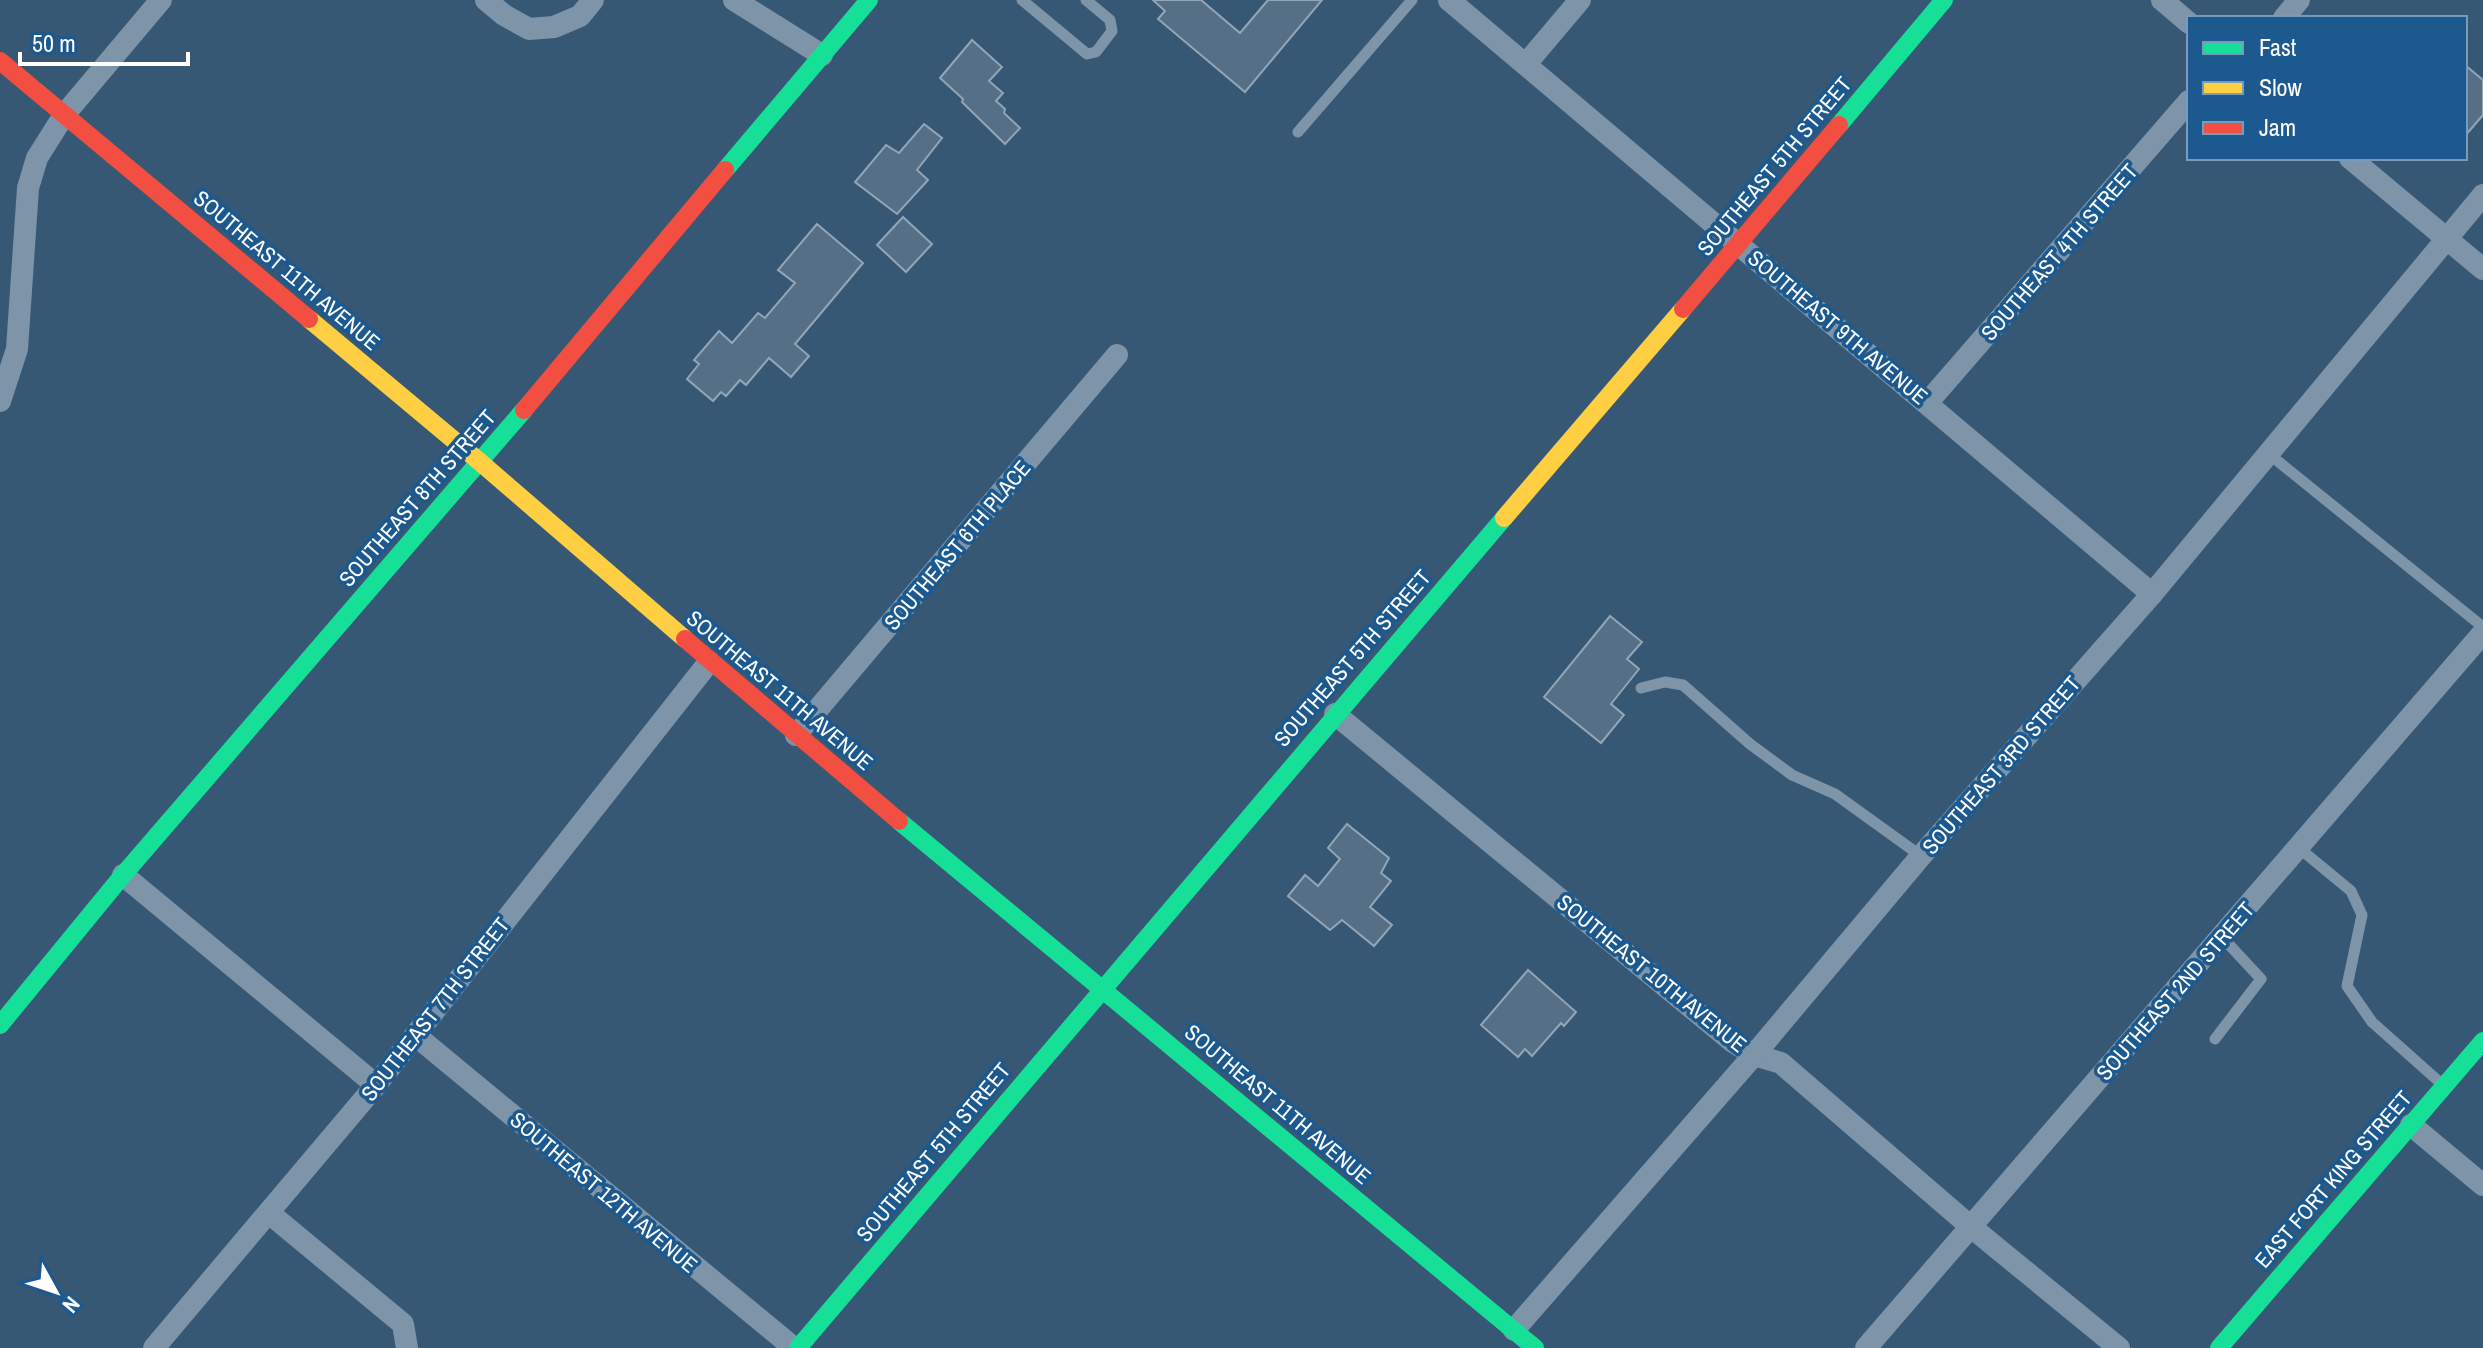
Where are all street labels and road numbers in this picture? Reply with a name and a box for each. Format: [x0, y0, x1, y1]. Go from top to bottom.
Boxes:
street label: SOUTHEAST 5TH STREET [1690, 70, 1858, 262]
street label: SOUTHEAST 4TH STREET [1974, 157, 2144, 347]
street label: SOUTHEAST 11TH AVENUE [187, 183, 387, 357]
street label: SOUTHEAST 9TH AVENUE [1742, 243, 1934, 411]
street label: SOUTHEAST 8TH STREET [332, 403, 502, 593]
street label: SOUTHEAST 6TH PLACE [877, 454, 1037, 636]
street label: SOUTHEAST 5TH STREET [1267, 563, 1437, 753]
street label: SOUTHEAST 11TH AVENUE [680, 603, 880, 777]
street label: SOUTHEAST 3RD STREET [1915, 669, 2087, 861]
street label: SOUTHEAST 10TH AVENUE [1551, 887, 1753, 1059]
street label: SOUTHEAST 2ND STREET [2089, 895, 2261, 1087]
street label: SOUTHEAST 7TH STREET [354, 911, 516, 1107]
street label: SOUTHEAST 11TH AVENUE [1178, 1017, 1378, 1191]
street label: SOUTHEAST 5TH STREET [849, 1056, 1017, 1248]
street label: EAST FORT KING STREET [2248, 1084, 2418, 1274]
street label: SOUTHEAST 12TH AVENUE [504, 1105, 704, 1279]

